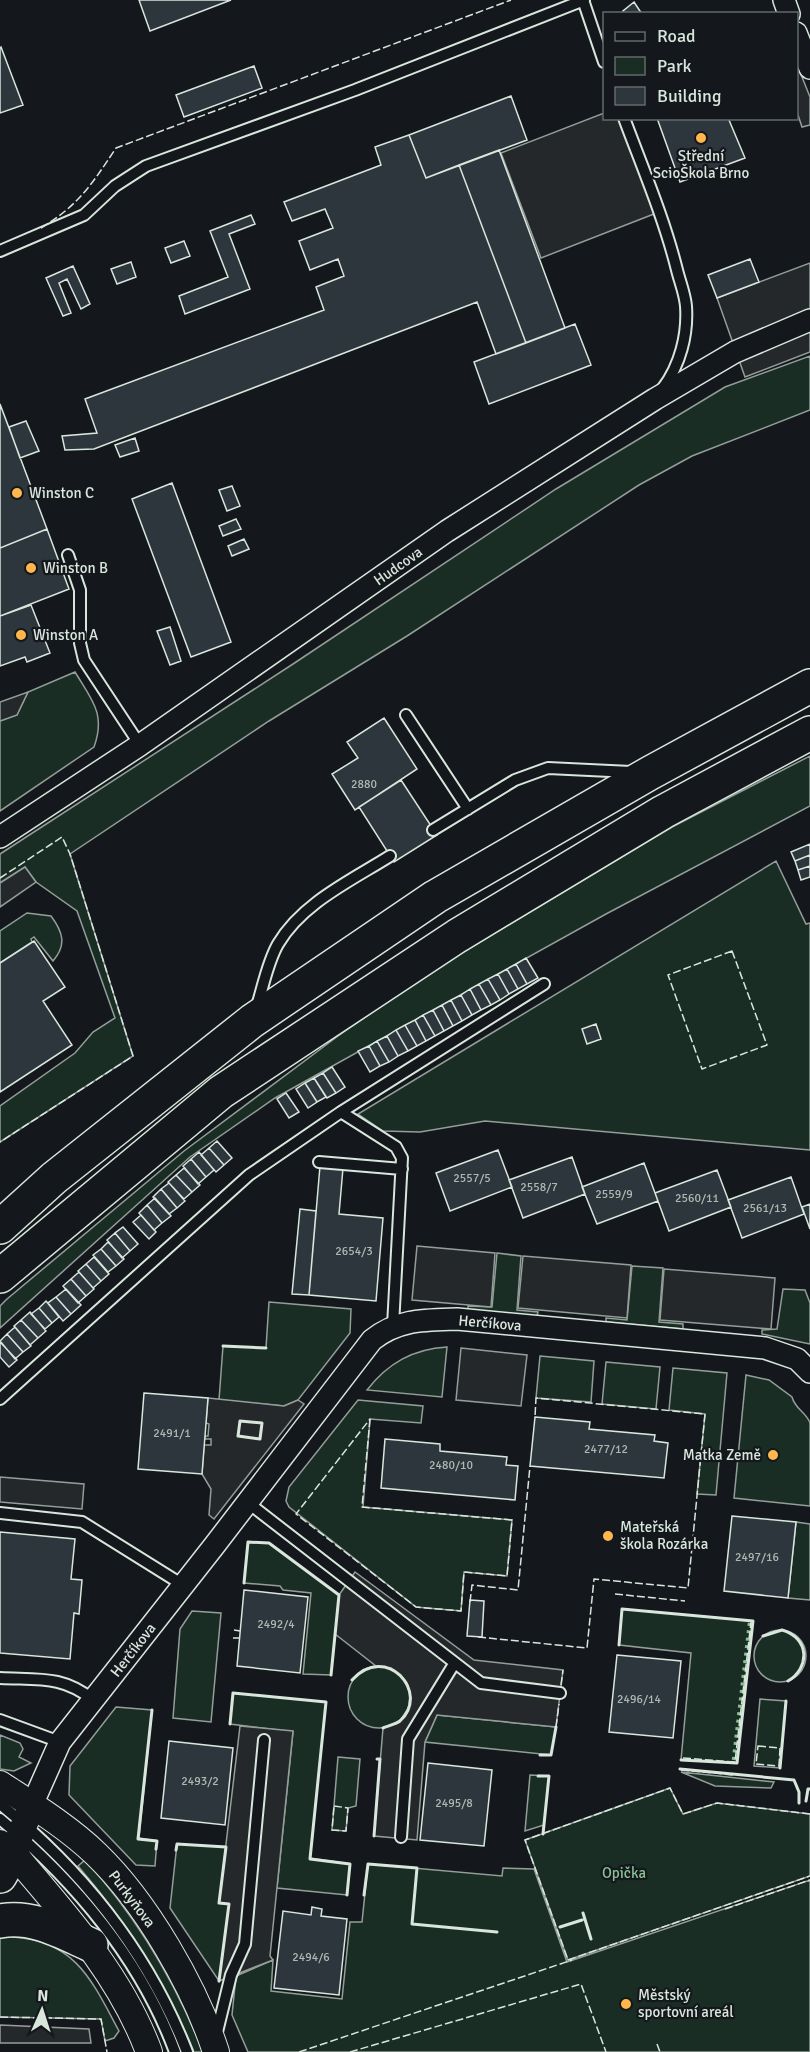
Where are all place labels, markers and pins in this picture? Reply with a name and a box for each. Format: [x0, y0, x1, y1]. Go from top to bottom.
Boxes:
marker: Střední ScioŠkola Brno [694, 131, 708, 145]
place label: Střední ScioŠkola Brno [653, 147, 749, 182]
place label: Winston C [29, 484, 94, 502]
marker: Winston C [10, 486, 24, 500]
place label: Winston B [43, 559, 108, 577]
marker: Winston B [24, 561, 38, 575]
place label: Winston A [33, 626, 98, 644]
marker: Winston A [14, 628, 28, 642]
place label: Matka Země [683, 1446, 761, 1464]
marker: Matka Země [766, 1448, 780, 1462]
place label: Mateřská škola Rozárka [620, 1518, 708, 1553]
marker: Mateřská škola Rozárka [601, 1529, 615, 1543]
place label: Městský sportovní areál [638, 1986, 734, 2021]
marker: Městský sportovní areál [619, 1997, 633, 2011]

